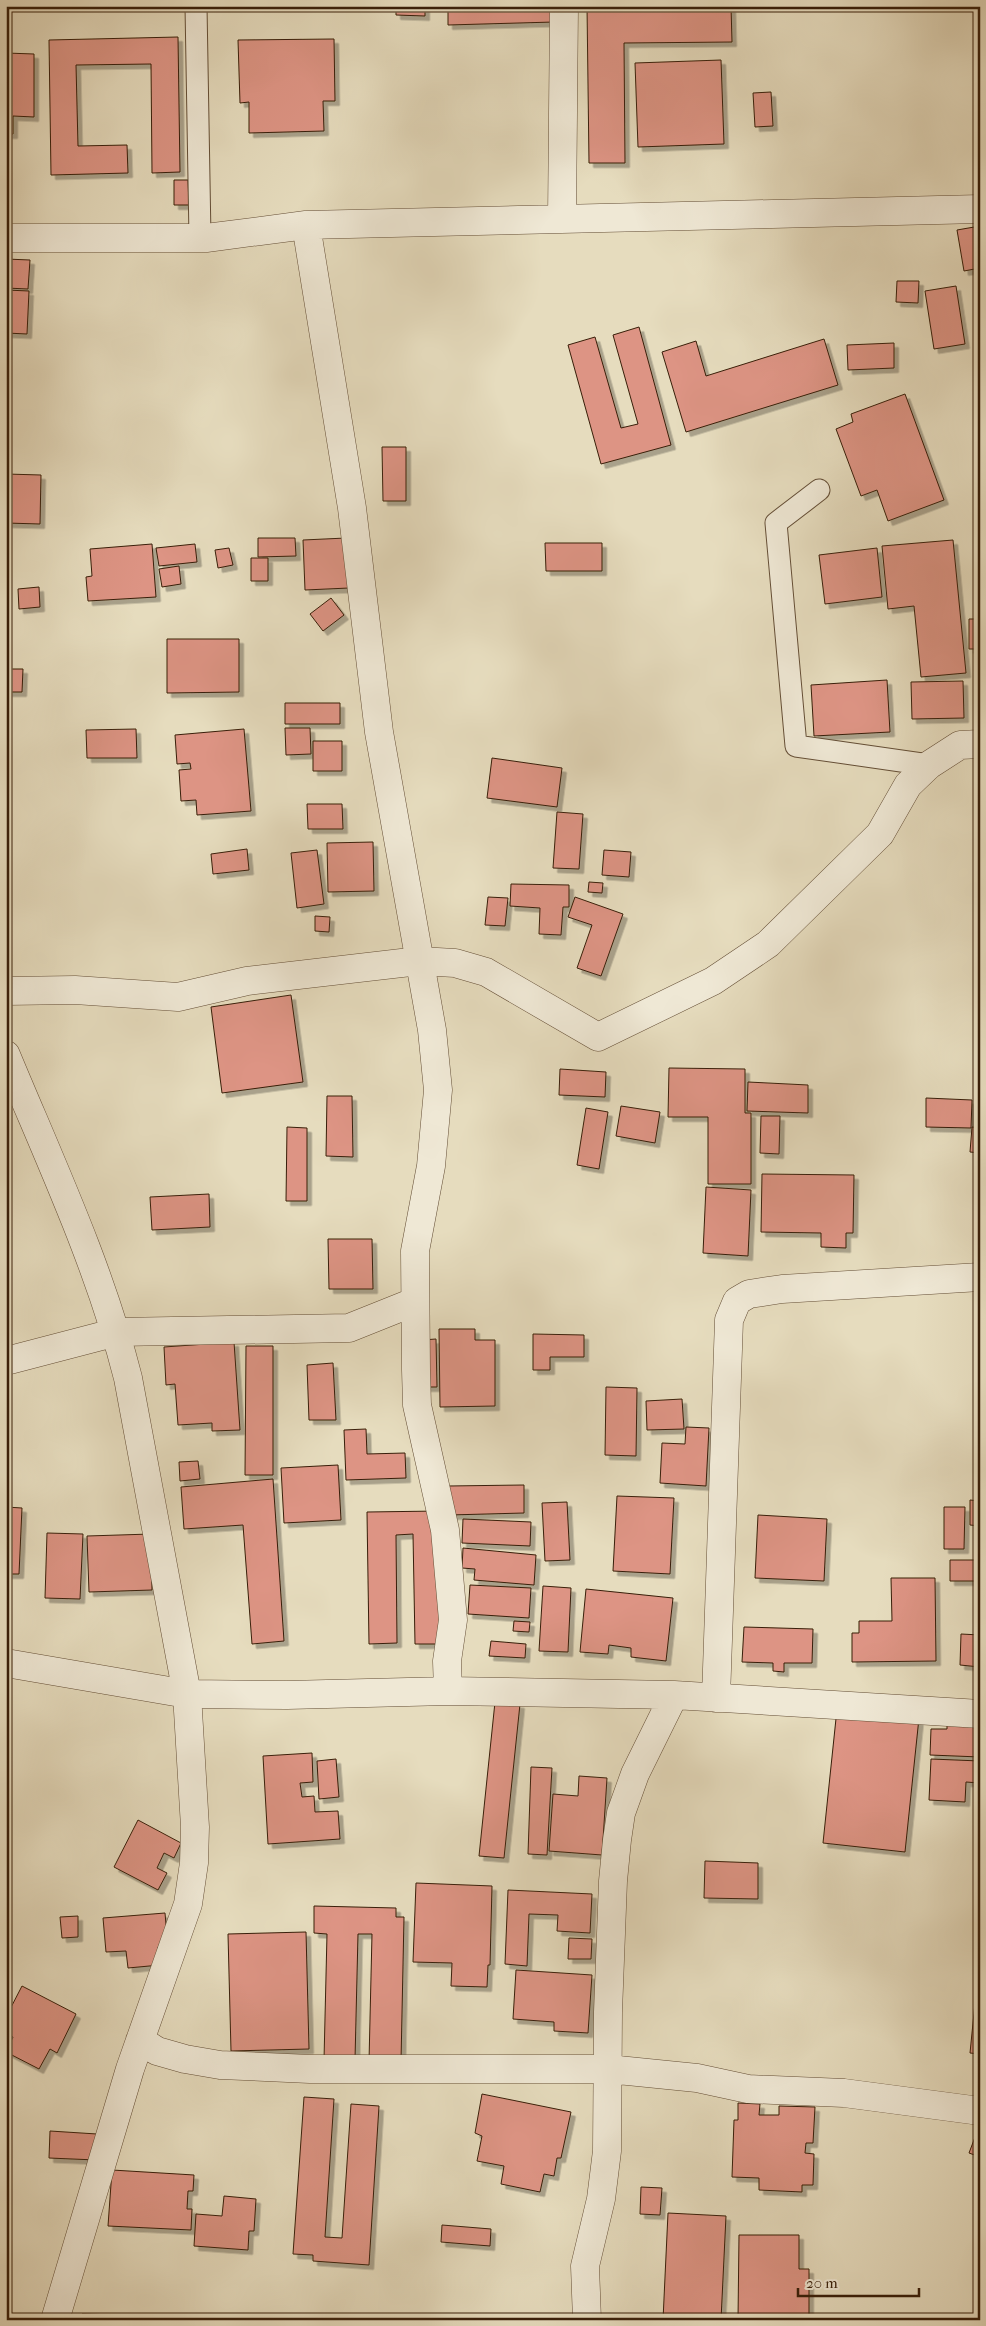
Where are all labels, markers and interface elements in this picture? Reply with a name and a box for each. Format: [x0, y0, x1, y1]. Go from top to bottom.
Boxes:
scale bar [798, 2266, 920, 2298]
text: 20 m [806, 2274, 838, 2292]

